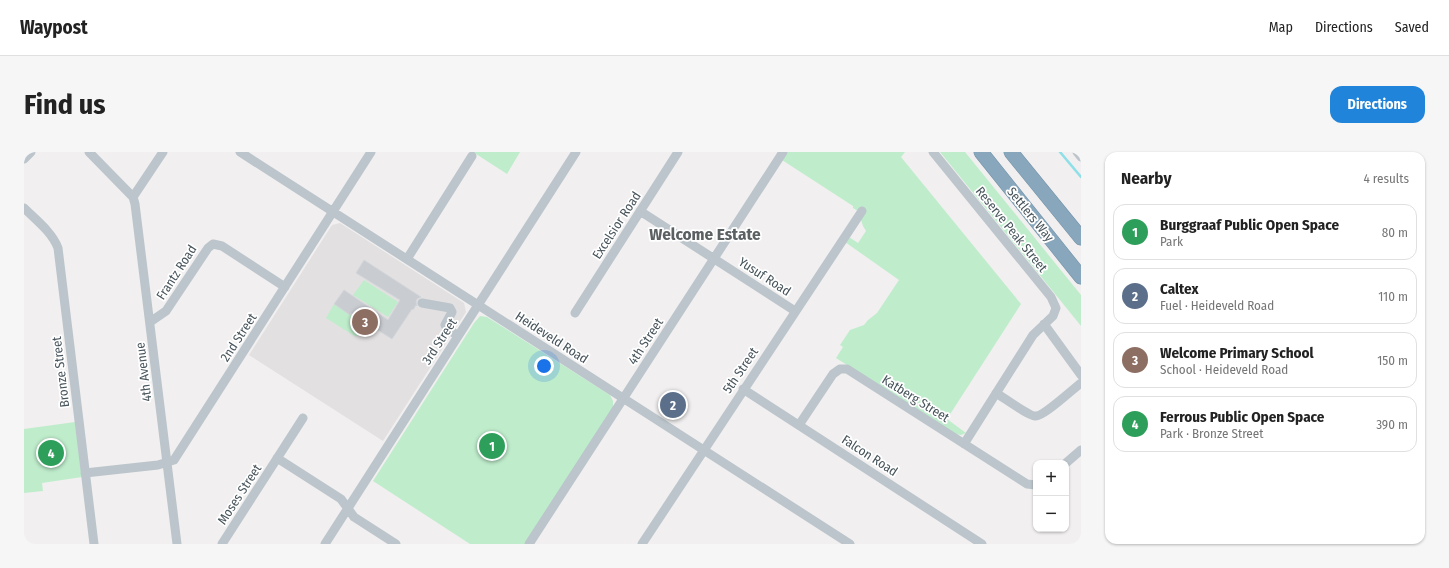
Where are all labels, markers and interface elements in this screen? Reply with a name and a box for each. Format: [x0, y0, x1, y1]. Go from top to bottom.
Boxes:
text: Waypost [20, 16, 88, 39]
text: Map [1269, 19, 1293, 36]
text: Directions [1315, 19, 1373, 36]
text: Saved [1395, 19, 1429, 36]
button: Directions [1330, 86, 1425, 123]
text: Find us [24, 88, 106, 121]
text: Nearby [1121, 168, 1172, 189]
text: 4 results [1363, 171, 1409, 186]
street label: Reserve Peak Street [973, 184, 1051, 275]
street label: Settlers Way [1004, 184, 1057, 245]
street label: Excelsior Road [589, 189, 644, 262]
text: Burggraaf Public Open Space [1160, 216, 1339, 234]
district label: Welcome Estate [649, 224, 761, 245]
text: 1 [1132, 225, 1138, 240]
text: 80 m [1382, 225, 1408, 240]
text: Park [1160, 234, 1183, 249]
street label: Frantz Road [153, 242, 200, 302]
street label: Yusuf Road [736, 254, 794, 299]
text: Caltex [1160, 280, 1199, 298]
text: 2 [1132, 289, 1138, 304]
text: 110 m [1378, 289, 1408, 304]
text: Fuel · Heideveld Road [1160, 298, 1274, 313]
pin: 3 [352, 307, 378, 337]
street label: Heideveld Road [513, 308, 591, 366]
street label: 2nd Street [217, 310, 260, 364]
street label: 3rd Street [419, 315, 460, 367]
street label: 4th Street [625, 315, 666, 367]
street label: Bronze Street [49, 335, 72, 408]
street label: 4th Avenue [132, 341, 155, 402]
street label: 5th Street [720, 344, 762, 396]
text: Welcome Primary School [1160, 344, 1314, 362]
text: 3 [1132, 353, 1138, 368]
text: 150 m [1377, 353, 1408, 368]
your location [534, 356, 554, 376]
text: School · Heideveld Road [1160, 362, 1288, 377]
street label: Katberg Street [879, 372, 953, 425]
pin: 2 [660, 390, 686, 420]
text: Ferrous Public Open Space [1160, 408, 1324, 426]
text: 4 [1132, 417, 1138, 432]
text: 390 m [1376, 417, 1408, 432]
text: Park · Bronze Street [1160, 426, 1263, 441]
pin: 1 [479, 431, 505, 461]
street label: Falcon Road [839, 432, 900, 479]
pin: 4 [38, 438, 64, 468]
map controls [1033, 460, 1069, 532]
button: + [1033, 460, 1069, 496]
street label: Moses Street [214, 461, 265, 527]
button: − [1033, 496, 1069, 532]

